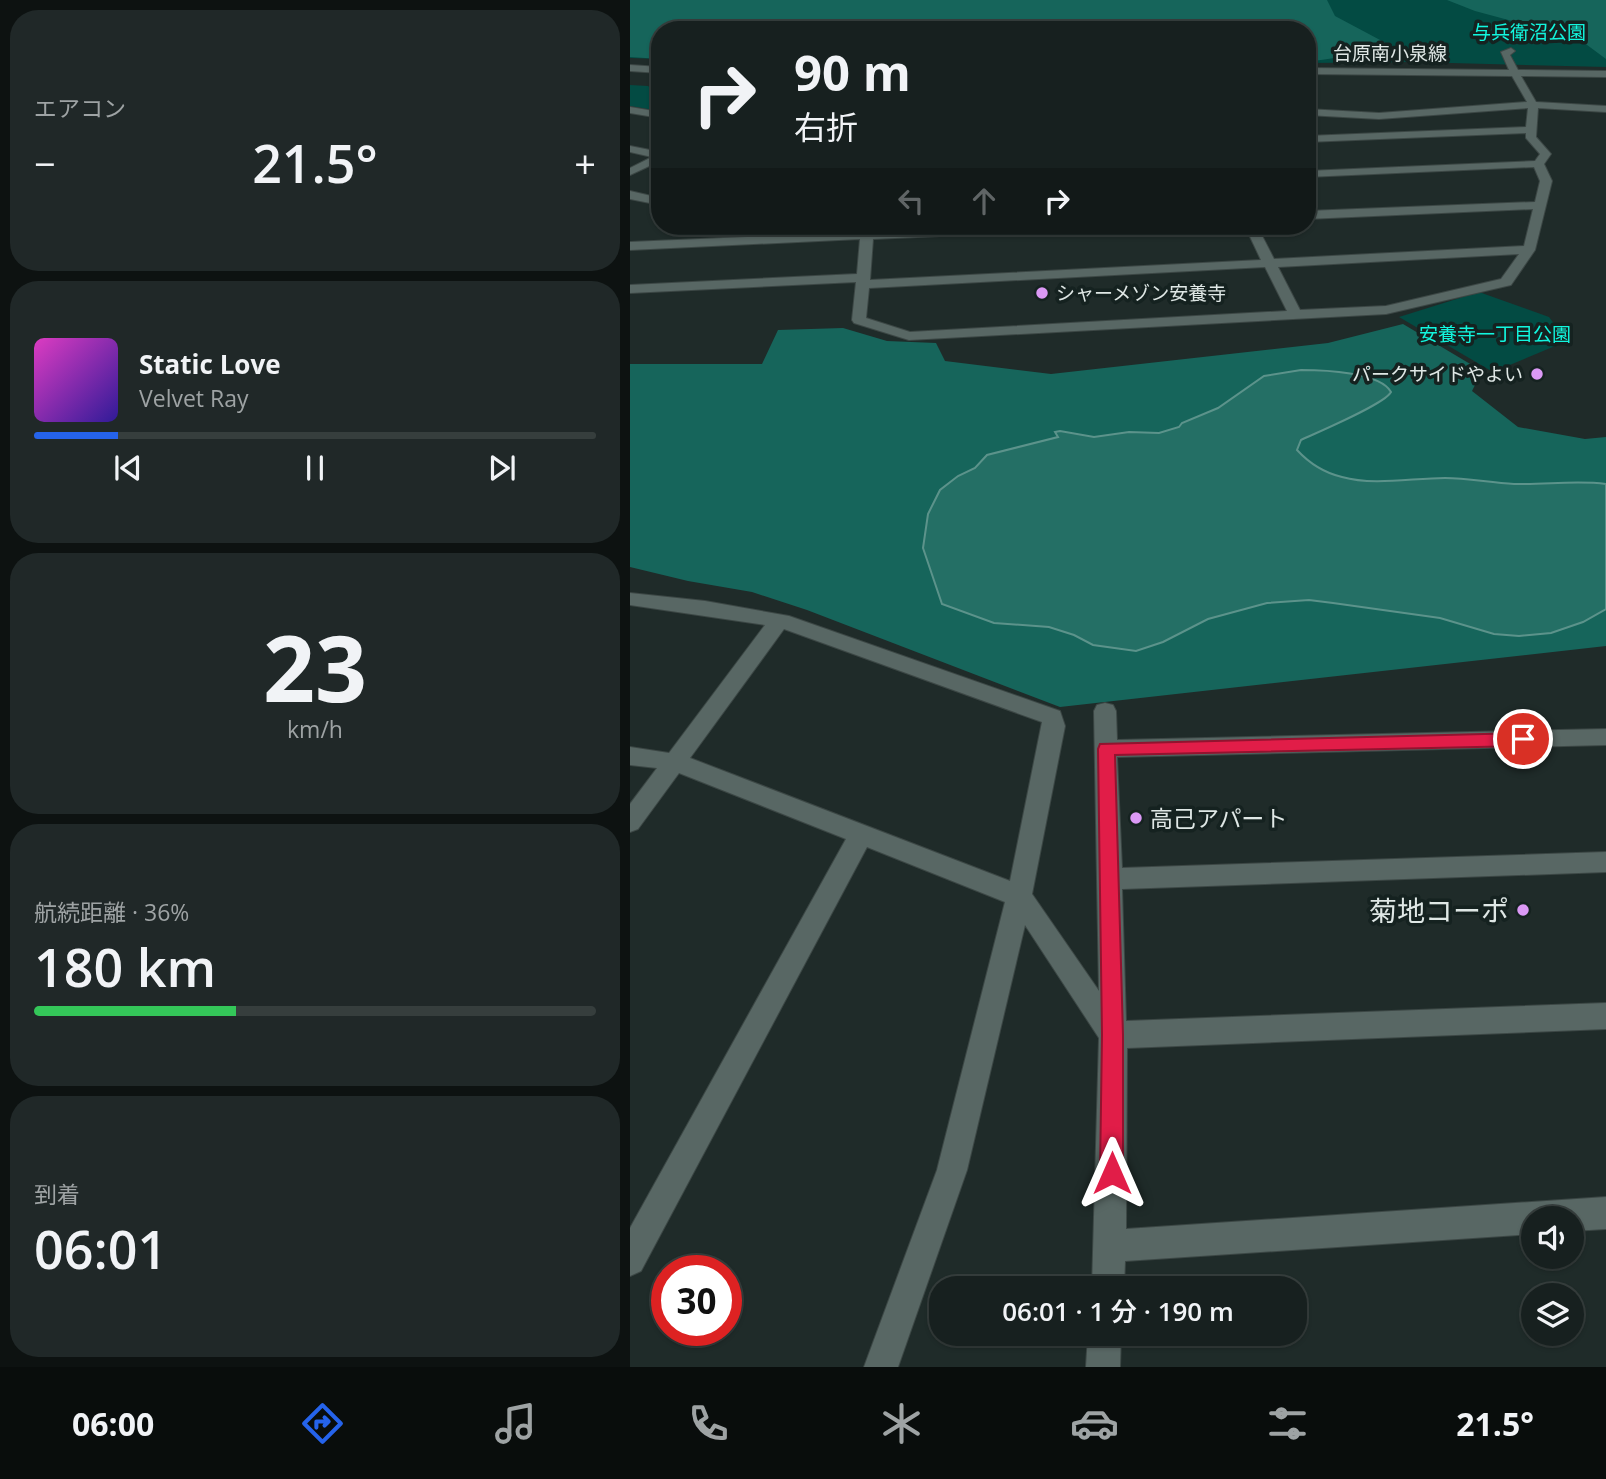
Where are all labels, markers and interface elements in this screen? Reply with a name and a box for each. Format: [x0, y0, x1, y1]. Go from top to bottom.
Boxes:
park label: 与兵衛沼公園 [1472, 19, 1586, 45]
text: 90 m [794, 39, 911, 105]
street label: 台原南小泉線 [1333, 40, 1447, 66]
icon: right [679, 49, 770, 140]
text: エアコン [34, 92, 126, 124]
text: 右折 [794, 105, 858, 148]
text: 21.5° [252, 127, 378, 198]
text: − [34, 137, 56, 189]
text: + [574, 137, 596, 189]
icon: left [892, 182, 930, 220]
icon: ahead [965, 182, 1003, 220]
icon: right [1038, 182, 1076, 220]
place label: シャーメゾン安養寺 [1056, 280, 1226, 306]
marker: シャーメゾン安養寺 [1034, 285, 1050, 301]
park label: 安養寺一丁目公園 [1419, 321, 1571, 347]
text: Static Love [139, 346, 281, 382]
place label: パークサイドやよい [1352, 361, 1523, 387]
marker: パークサイドやよい [1529, 366, 1545, 382]
text: Velvet Ray [139, 382, 249, 414]
icon: previous [109, 449, 147, 487]
icon: pause [296, 449, 334, 487]
icon: next [483, 449, 521, 487]
text: 23 [263, 605, 367, 729]
pin [1493, 709, 1553, 769]
text: km/h [287, 713, 343, 745]
icon: arrive [1504, 720, 1542, 758]
place label: 高己アパート [1150, 802, 1288, 834]
marker: 高己アパート [1128, 810, 1144, 826]
place label: 菊地コーポ [1369, 891, 1509, 929]
text: 航続距離 · 36% [34, 896, 189, 928]
marker: 菊地コーポ [1515, 902, 1531, 918]
text: 180 km [34, 931, 216, 1002]
position arrow [1075, 1136, 1149, 1210]
text: 到着 [34, 1178, 80, 1210]
map controls [1521, 1206, 1584, 1346]
button: sound [1521, 1206, 1584, 1269]
text: 06:01 [34, 1213, 167, 1284]
speed limit sign: 30 [651, 1255, 742, 1346]
button: layers [1521, 1283, 1584, 1346]
text: 06:01 · 1 分 · 190 m [1002, 1293, 1234, 1329]
icon: directions [298, 1399, 347, 1448]
icon: music [491, 1399, 540, 1448]
icon: phone [684, 1399, 733, 1448]
icon: climate [877, 1399, 926, 1448]
icon: car [1070, 1399, 1119, 1448]
icon: filters [1263, 1399, 1312, 1448]
text: 06:00 [72, 1402, 154, 1445]
text: 21.5° [1456, 1402, 1534, 1445]

